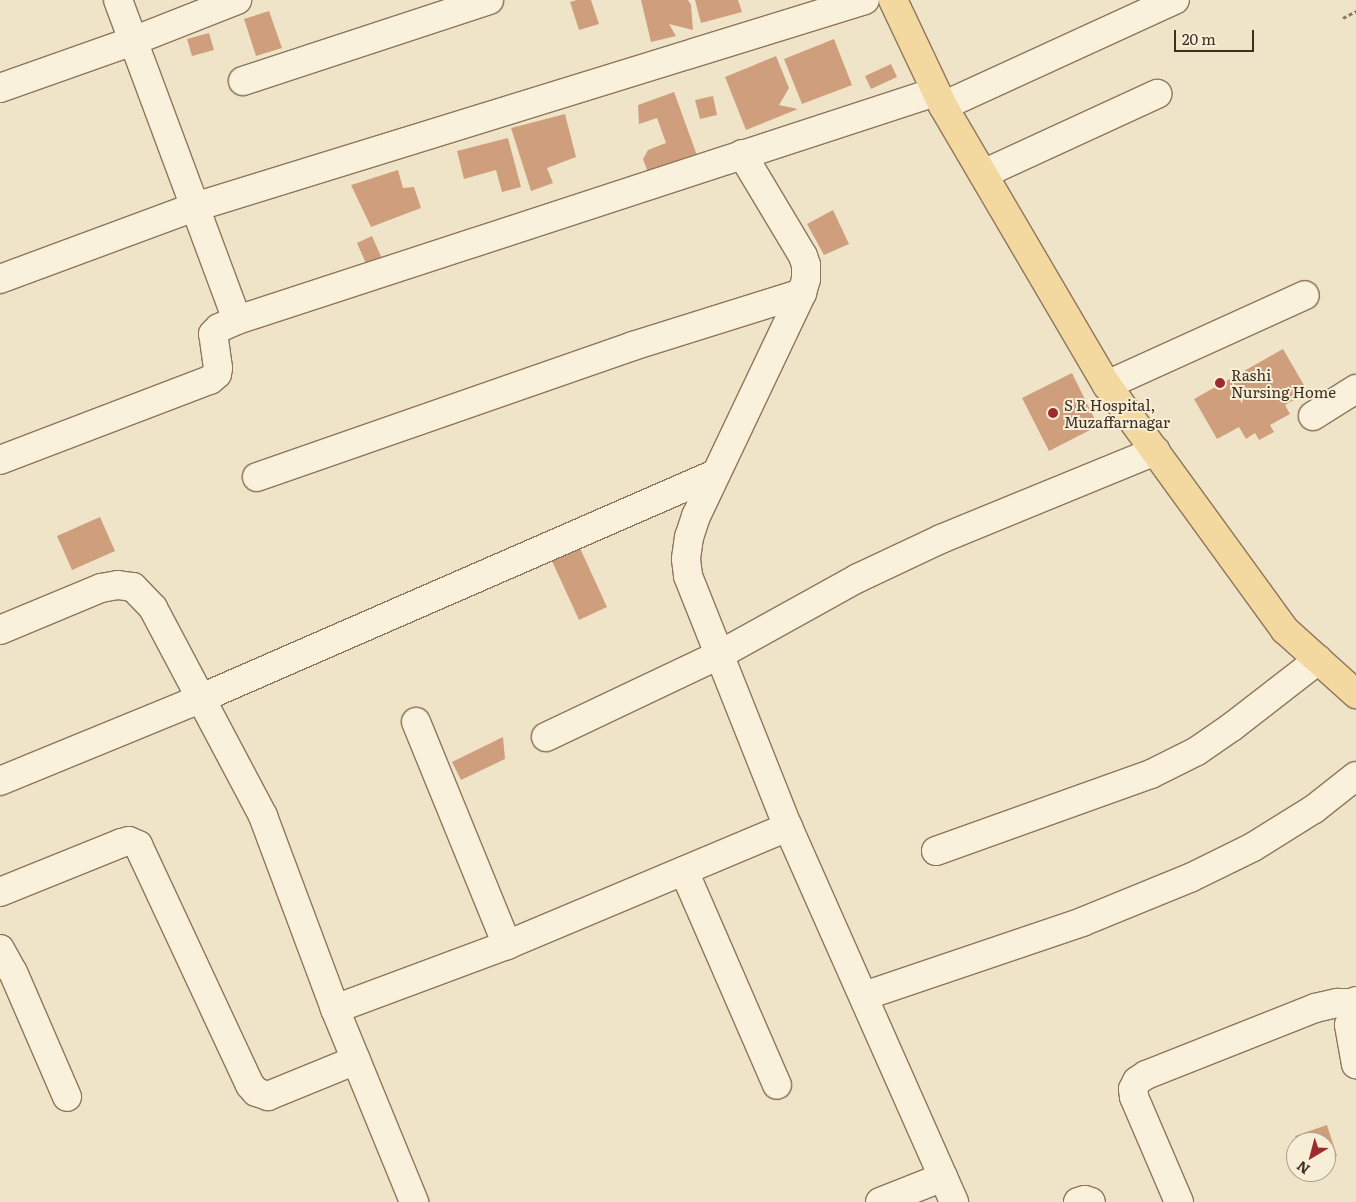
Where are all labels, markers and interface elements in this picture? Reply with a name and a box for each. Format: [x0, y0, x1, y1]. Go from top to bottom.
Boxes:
scale bar [1176, 20, 1256, 52]
text: 20 m [1182, 27, 1216, 50]
place label: Rashi Nursing Home [1231, 365, 1336, 400]
marker: Rashi Nursing Home [1213, 376, 1227, 390]
place label: S R Hospital, Muzaffarnagar [1064, 395, 1170, 430]
marker: S R Hospital, Muzaffarnagar [1046, 406, 1060, 420]
north arrow [1286, 1132, 1336, 1182]
text: N [1292, 1157, 1313, 1180]

